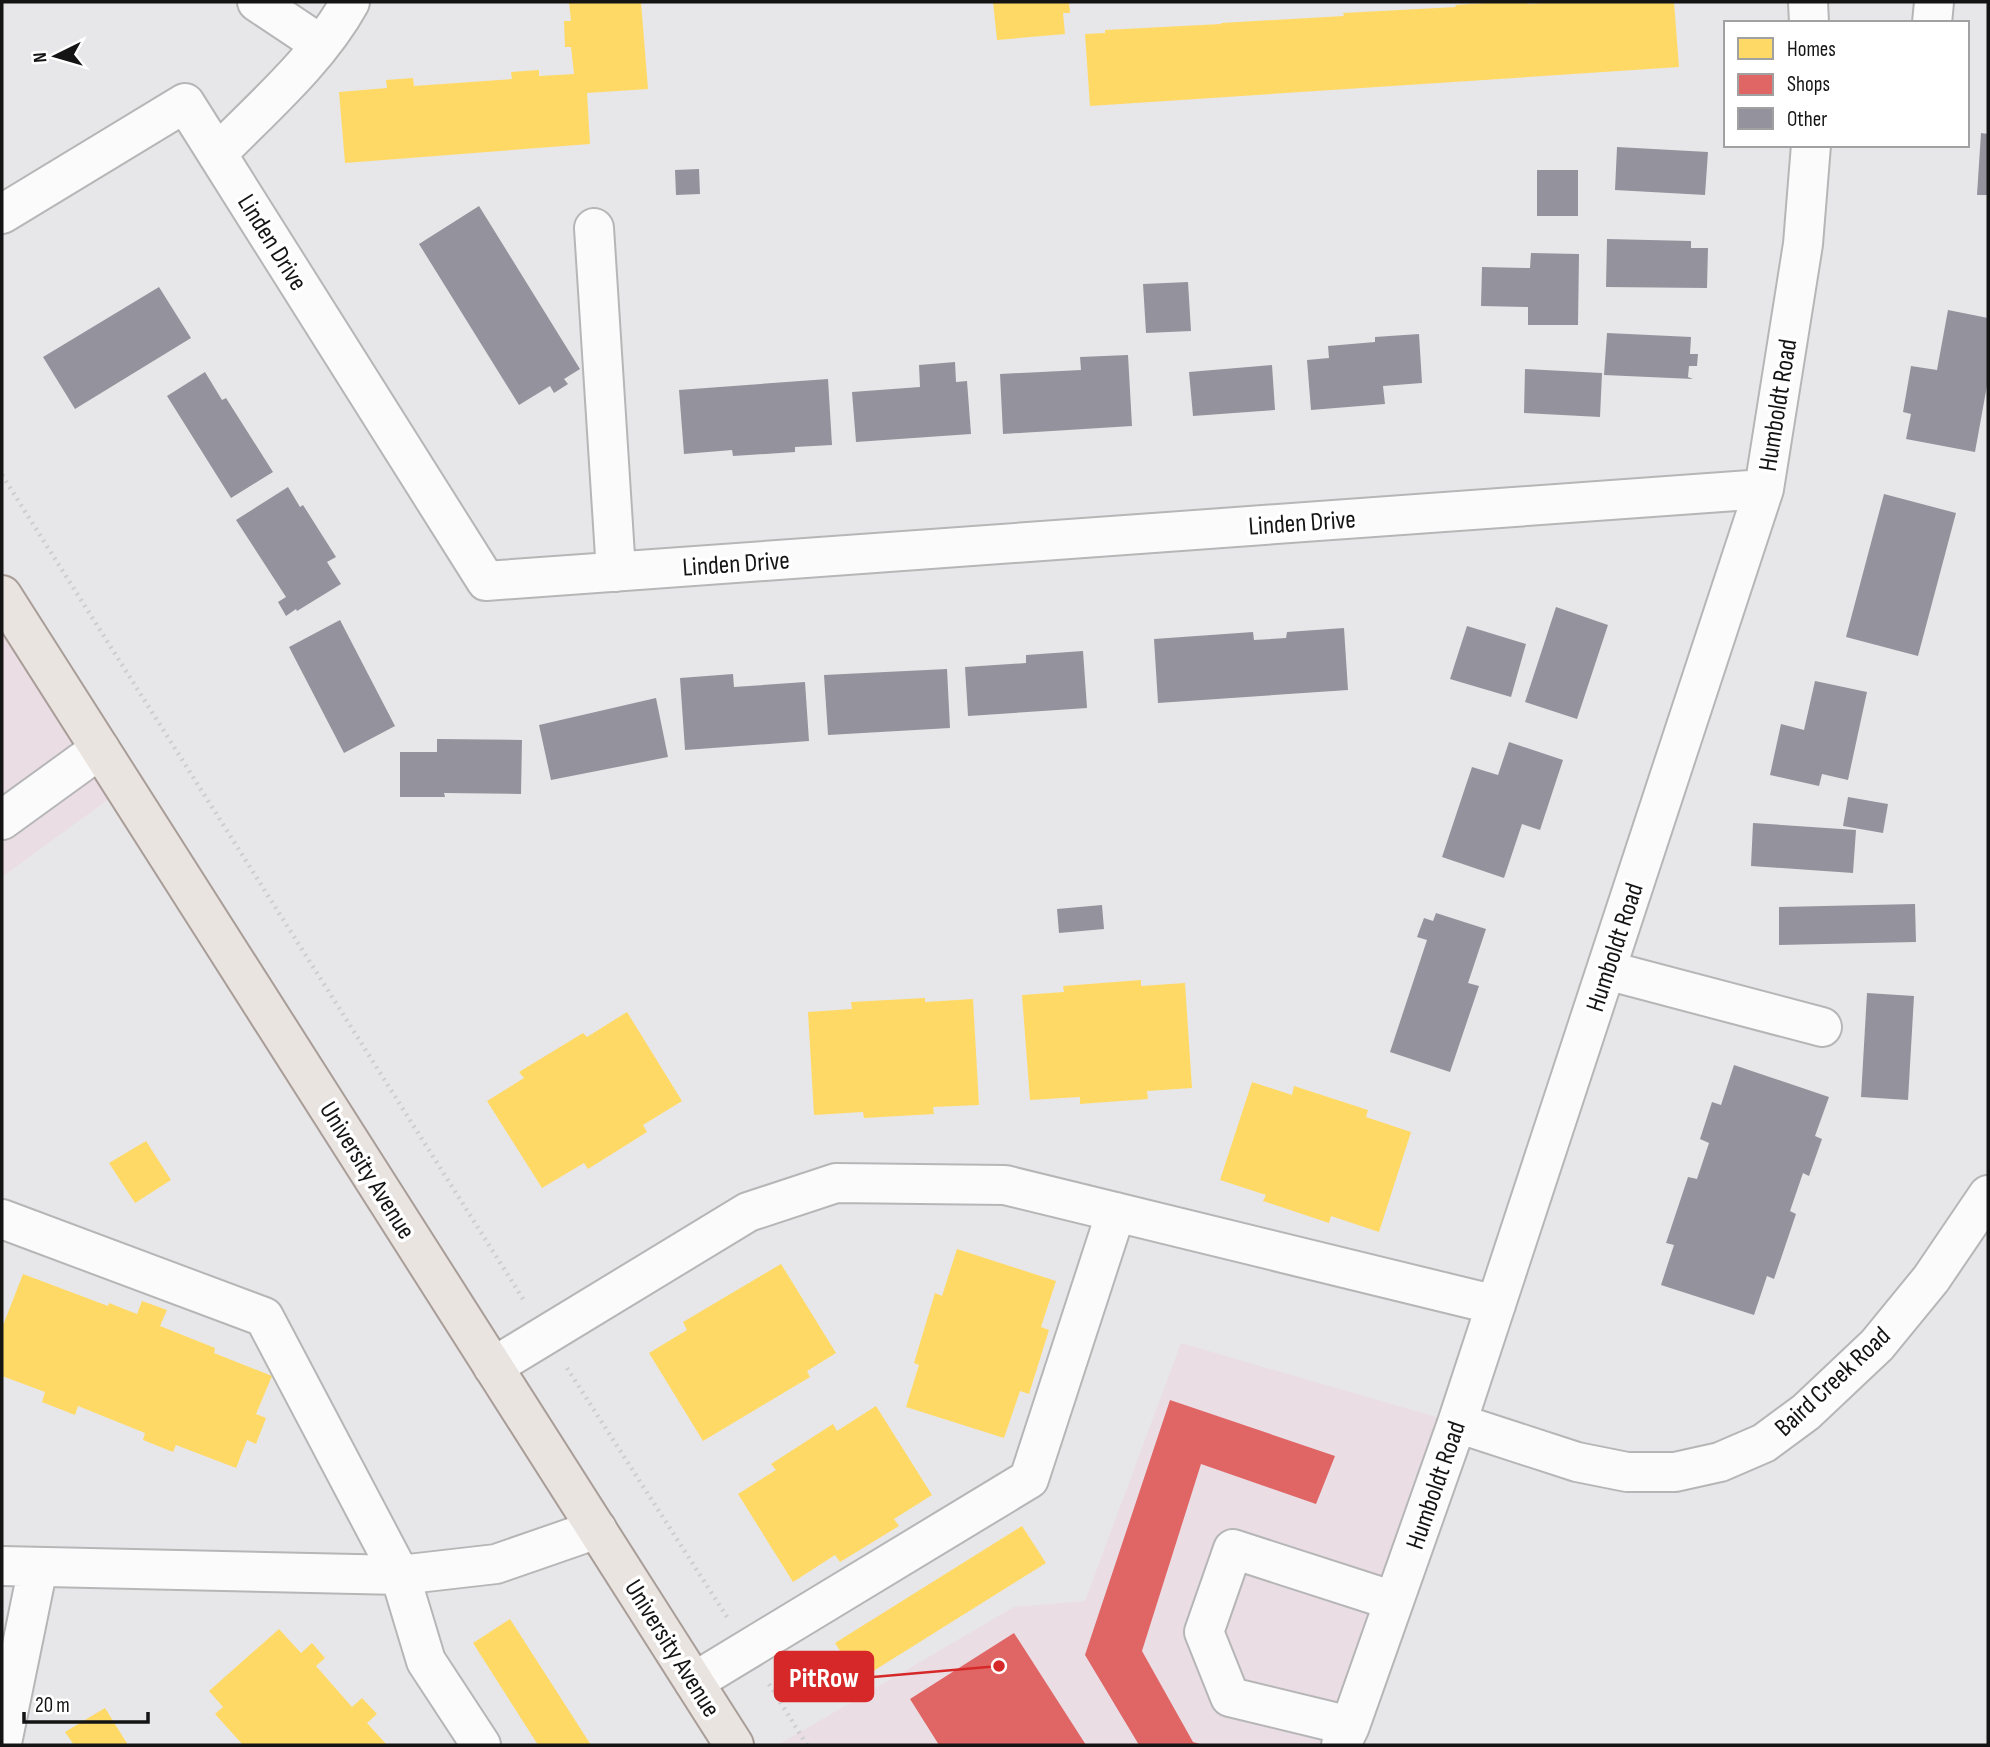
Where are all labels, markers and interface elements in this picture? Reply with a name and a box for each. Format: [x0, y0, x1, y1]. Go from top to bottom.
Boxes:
north arrow [21, 21, 91, 91]
legend [1724, 21, 1969, 147]
text: Homes [1787, 37, 1836, 62]
text: N [29, 51, 52, 63]
text: Shops [1787, 72, 1830, 97]
text: Other [1787, 107, 1827, 132]
street label: Linden Drive [230, 189, 313, 297]
street label: Humboldt Road [1753, 337, 1804, 474]
street label: Linden Drive [1247, 504, 1357, 543]
street label: Linden Drive [681, 545, 791, 584]
street label: Humboldt Road [1580, 879, 1651, 1016]
street label: University Avenue [312, 1096, 421, 1245]
street label: Baird Creek Road [1769, 1321, 1897, 1443]
street label: Humboldt Road [1400, 1417, 1473, 1554]
street label: University Avenue [617, 1574, 726, 1723]
callout: PitRow [775, 1652, 873, 1701]
text: PitRow [789, 1662, 859, 1695]
scale bar [24, 1680, 149, 1724]
text: 20 m [35, 1693, 70, 1718]

